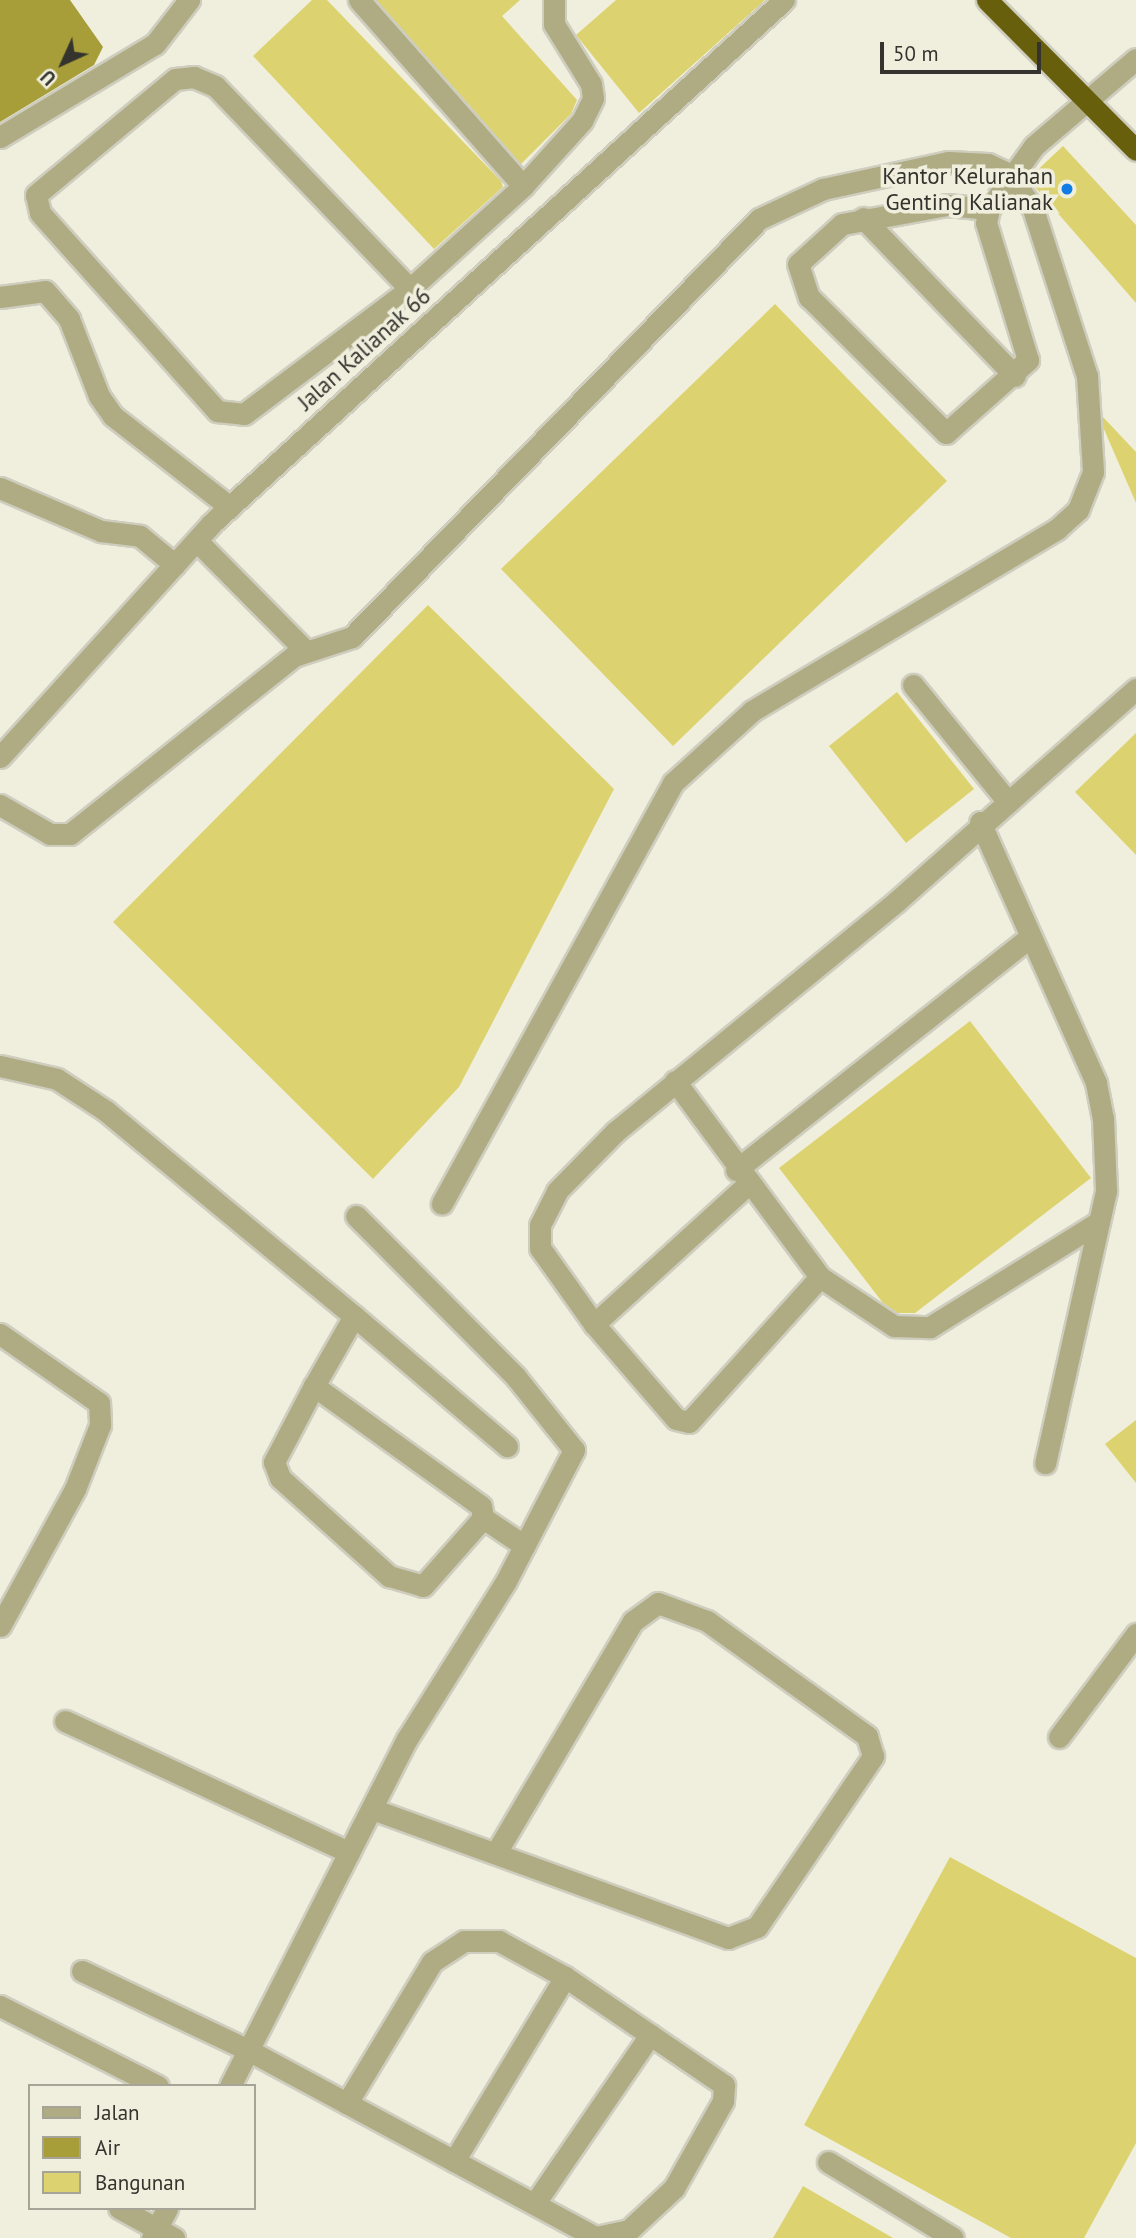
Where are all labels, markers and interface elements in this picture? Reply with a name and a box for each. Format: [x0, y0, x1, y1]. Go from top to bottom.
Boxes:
north arrow [28, 28, 98, 98]
scale bar [884, 28, 1045, 72]
text: 50 m [893, 40, 939, 67]
text: U [35, 65, 61, 91]
place label: Kantor Kelurahan Genting Kalianak [882, 162, 1053, 216]
marker: Kantor Kelurahan Genting Kalianak [1059, 181, 1075, 197]
street label: Jalan Kalianak 66 [292, 282, 436, 416]
legend [28, 2084, 256, 2210]
text: Jalan [95, 2099, 140, 2126]
text: Air [95, 2134, 120, 2161]
text: Bangunan [95, 2169, 185, 2196]

